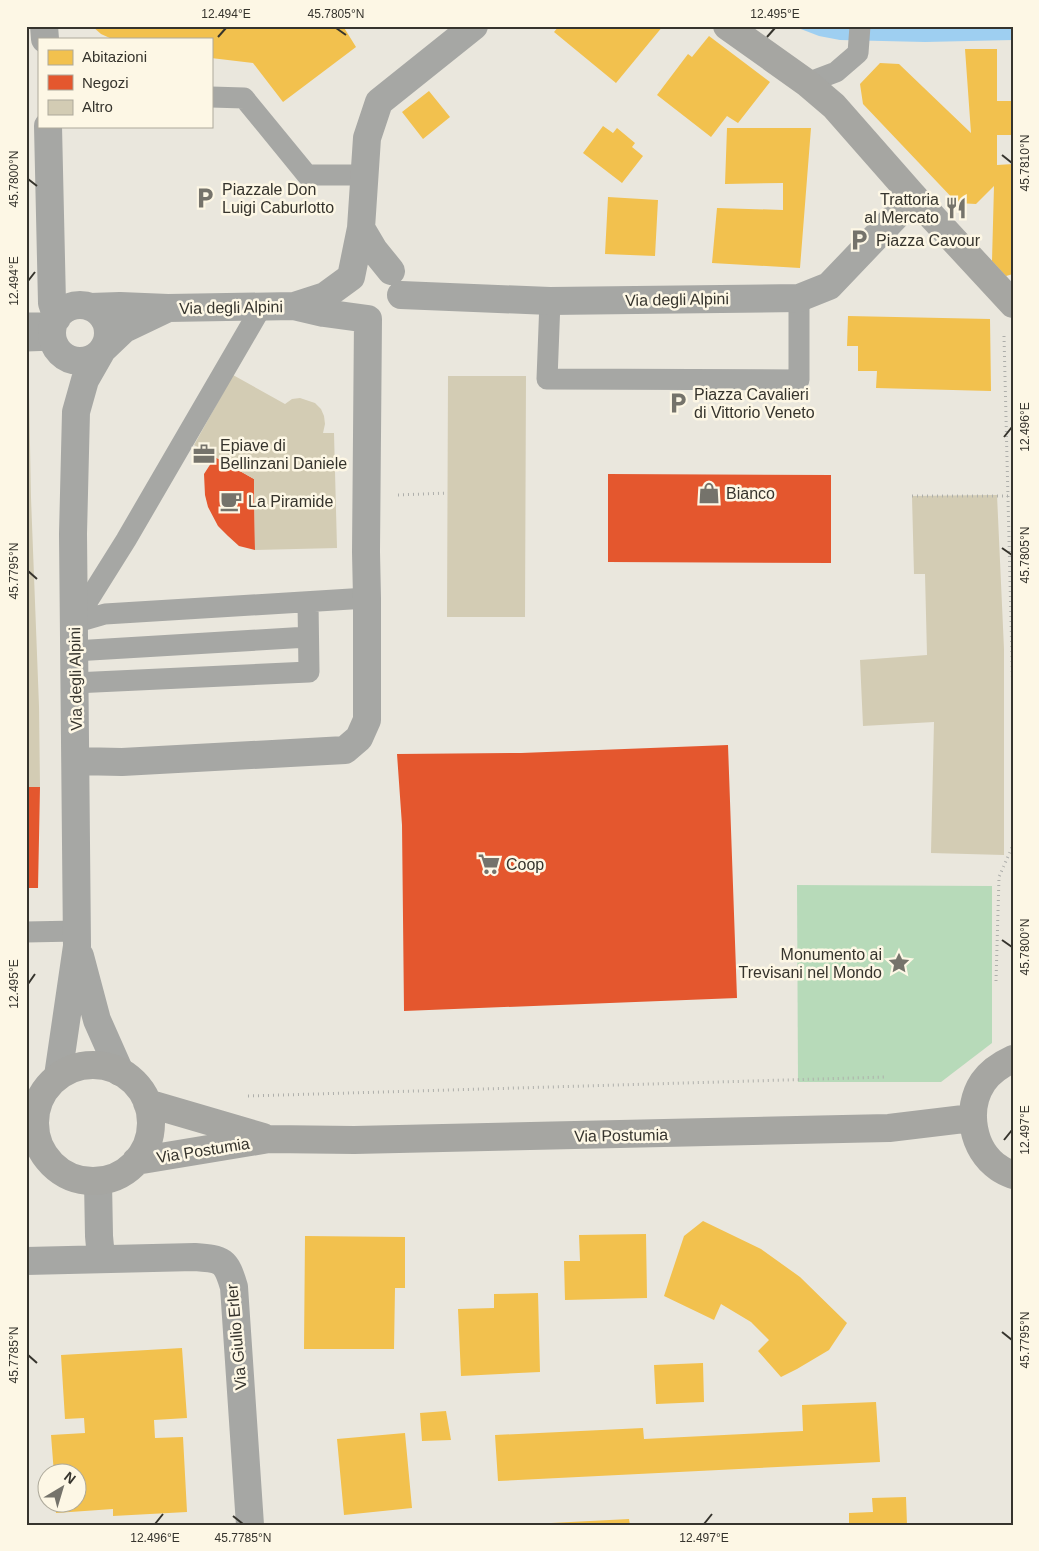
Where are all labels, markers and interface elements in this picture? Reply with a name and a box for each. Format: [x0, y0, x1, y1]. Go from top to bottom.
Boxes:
text: 12.494°E [201, 7, 251, 21]
text: 45.7805°N [308, 7, 364, 21]
text: 12.495°E [750, 7, 800, 21]
legend [38, 38, 212, 128]
text: Abitazioni [82, 48, 147, 65]
text: Negozi [82, 74, 129, 91]
text: Altro [82, 98, 113, 115]
text: 45.7810°N [1018, 135, 1032, 191]
text: 45.7800°N [7, 151, 21, 207]
place label: Piazzale Don Luigi Caburlotto [222, 181, 334, 216]
parking icon: Piazzale Don Luigi Caburlotto [192, 185, 218, 211]
place label: Trattoria al Mercato [864, 191, 939, 226]
restaurant icon: Trattoria al Mercato [943, 195, 969, 221]
parking icon: Piazza Cavour [846, 227, 872, 253]
place label: Piazza Cavour [876, 232, 981, 249]
text: 12.494°E [7, 256, 21, 306]
street label: Via degli Alpini [625, 290, 729, 309]
street label: Via degli Alpini [179, 298, 283, 317]
place label: Piazza Cavalieri di Vittorio Veneto [694, 386, 815, 421]
parking icon: Piazza Cavalieri di Vittorio Veneto [665, 390, 691, 416]
text: 12.496°E [1018, 402, 1032, 452]
place label: Epiave di Bellinzani Daniele [220, 437, 347, 472]
office icon: Epiave di Bellinzani Daniele [191, 441, 217, 467]
shop icon: Bianco [696, 480, 722, 506]
place label: Bianco [726, 485, 775, 502]
cafe icon: La Piramide [218, 488, 244, 514]
place label: La Piramide [248, 493, 333, 510]
text: 45.7805°N [1018, 527, 1032, 583]
text: 45.7795°N [7, 543, 21, 599]
street label: Via degli Alpini [66, 627, 85, 731]
supermarket icon: Coop [476, 851, 502, 877]
place label: Coop [506, 856, 544, 873]
text: 45.7800°N [1018, 919, 1032, 975]
place label: Monumento ai Trevisani nel Mondo [739, 946, 882, 981]
place icon: Monumento ai Trevisani nel Mondo [886, 950, 912, 976]
text: 12.495°E [7, 959, 21, 1009]
text: 12.497°E [1018, 1105, 1032, 1155]
street label: Via Postumia [574, 1126, 668, 1145]
street label: Via Postumia [155, 1135, 251, 1166]
street label: Via Giulio Erler [223, 1283, 250, 1391]
text: 45.7795°N [1018, 1312, 1032, 1368]
text: 45.7785°N [7, 1327, 21, 1383]
north arrow [38, 1464, 88, 1514]
text: N [61, 1468, 79, 1487]
text: 12.496°E [130, 1531, 180, 1545]
text: 45.7785°N [215, 1531, 271, 1545]
text: 12.497°E [679, 1531, 729, 1545]

